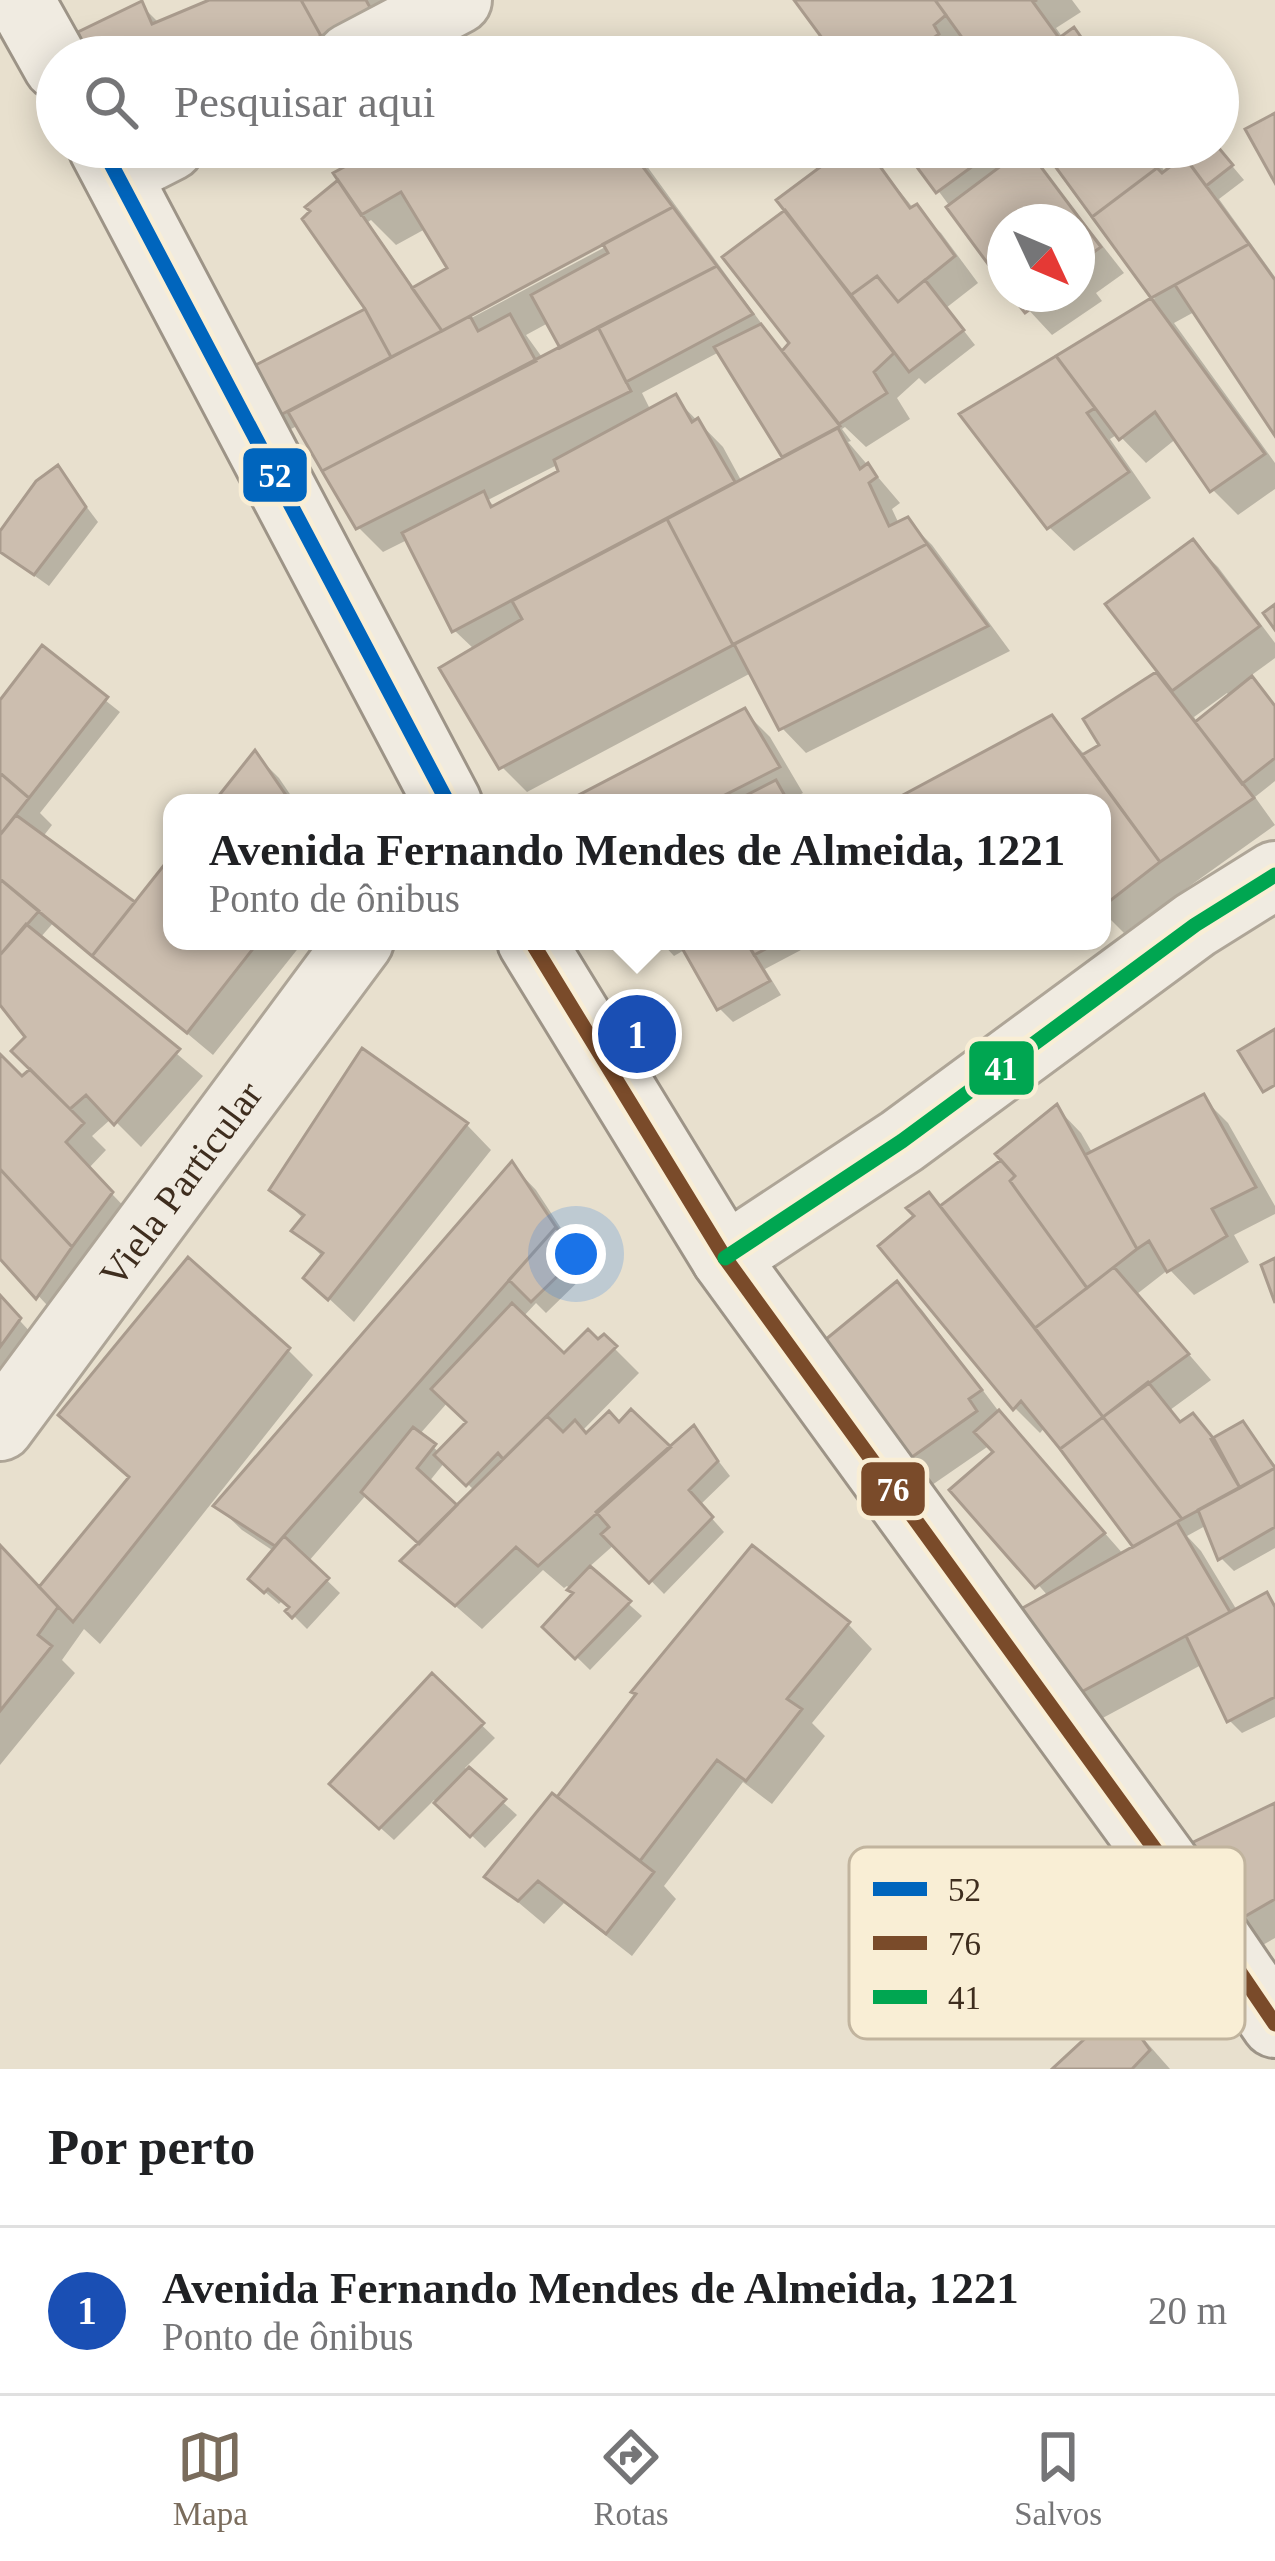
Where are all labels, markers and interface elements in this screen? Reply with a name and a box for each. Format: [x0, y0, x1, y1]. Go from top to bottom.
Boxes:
search box [36, 36, 1239, 168]
icon: search [78, 69, 144, 135]
text: Pesquisar aqui [174, 77, 435, 127]
north arrow [987, 204, 1095, 312]
line badge: 52 [241, 446, 309, 504]
text: 52 [259, 458, 292, 494]
popup [163, 794, 1111, 950]
text: Avenida Fernando Mendes de Almeida, 1221 [209, 825, 1065, 875]
text: Ponto de ônibus [209, 877, 460, 920]
pin: 1 [598, 989, 676, 1079]
line badge: 41 [967, 1039, 1036, 1097]
text: 41 [985, 1051, 1018, 1087]
street label: Viela Particular [91, 1073, 270, 1294]
your location [546, 1224, 606, 1284]
line badge: 76 [859, 1460, 927, 1518]
text: 76 [877, 1472, 910, 1508]
legend [849, 1847, 1245, 2039]
text: 52 [948, 1872, 981, 1908]
text: 76 [948, 1926, 981, 1962]
text: 41 [948, 1980, 981, 2016]
text: Por perto [48, 2119, 255, 2175]
text: Avenida Fernando Mendes de Almeida, 1221 [162, 2263, 1019, 2313]
text: 1 [77, 2289, 97, 2332]
text: 20 m [1148, 2289, 1227, 2332]
text: Ponto de ônibus [162, 2315, 413, 2358]
tab: Mapa [173, 2424, 248, 2533]
tab: Rotas [593, 2424, 669, 2533]
tab: Salvos [1014, 2424, 1102, 2533]

